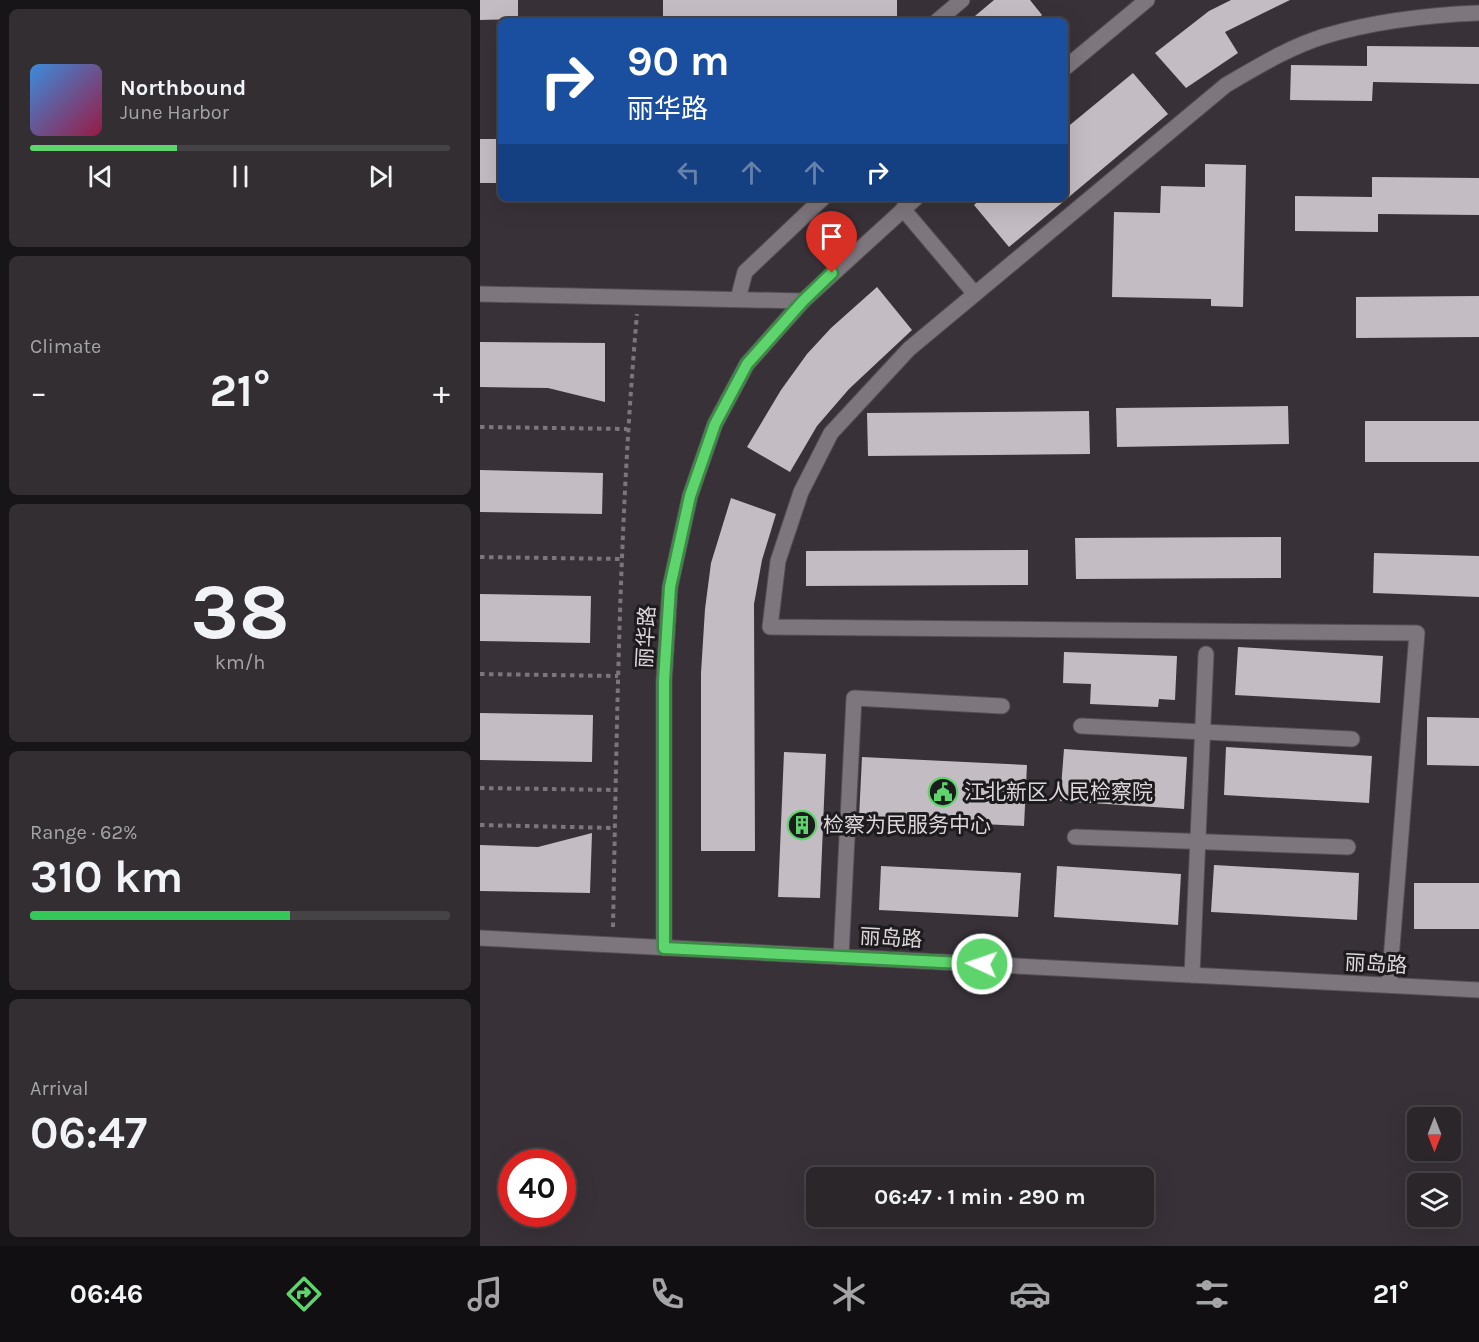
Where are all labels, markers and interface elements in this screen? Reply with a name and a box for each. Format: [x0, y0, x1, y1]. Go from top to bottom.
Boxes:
text: 90 m [627, 36, 730, 86]
icon: right [528, 42, 606, 120]
text: Northbound [120, 75, 246, 101]
text: 丽华路 [627, 93, 708, 125]
text: June Harbor [120, 101, 229, 124]
icon: left [672, 156, 705, 189]
icon: ahead [735, 156, 768, 189]
icon: ahead [798, 156, 831, 189]
icon: right [861, 156, 894, 189]
icon: previous [84, 160, 117, 193]
icon: pause [224, 160, 257, 193]
icon: next [364, 160, 397, 193]
pin [806, 211, 857, 273]
icon: arrive [815, 220, 848, 253]
text: Climate [30, 335, 101, 358]
text: 21° [210, 365, 270, 417]
text: − [30, 373, 47, 411]
text: + [433, 373, 450, 411]
text: 38 [191, 566, 289, 658]
street label: 丽华路 [632, 605, 660, 669]
text: km/h [215, 651, 265, 674]
public building icon: 江北新区人民检察院 [927, 776, 959, 808]
place label: 江北新区人民检察院 [964, 780, 1153, 804]
building icon: 检察为民服务中心 [786, 809, 818, 841]
place label: 检察为民服务中心 [823, 813, 991, 837]
text: Range · 62% [30, 821, 138, 844]
text: 310 km [30, 851, 183, 903]
street label: 丽岛路 [859, 924, 923, 952]
position arrow [950, 932, 1014, 996]
street label: 丽岛路 [1344, 950, 1408, 978]
text: Arrival [30, 1077, 89, 1100]
text: 06:47 [30, 1107, 147, 1159]
north arrow [1407, 1107, 1461, 1161]
map controls [1407, 1107, 1461, 1227]
speed limit sign: 40 [498, 1149, 576, 1227]
button: layers [1407, 1173, 1461, 1227]
text: 06:47 · 1 min · 290 m [874, 1184, 1086, 1210]
icon: directions [283, 1273, 325, 1315]
icon: music [464, 1273, 506, 1315]
icon: phone [646, 1273, 688, 1315]
icon: climate [828, 1273, 870, 1315]
icon: car [1009, 1273, 1051, 1315]
icon: filters [1191, 1273, 1233, 1315]
text: 06:46 [70, 1278, 143, 1310]
text: 21° [1373, 1278, 1409, 1310]

